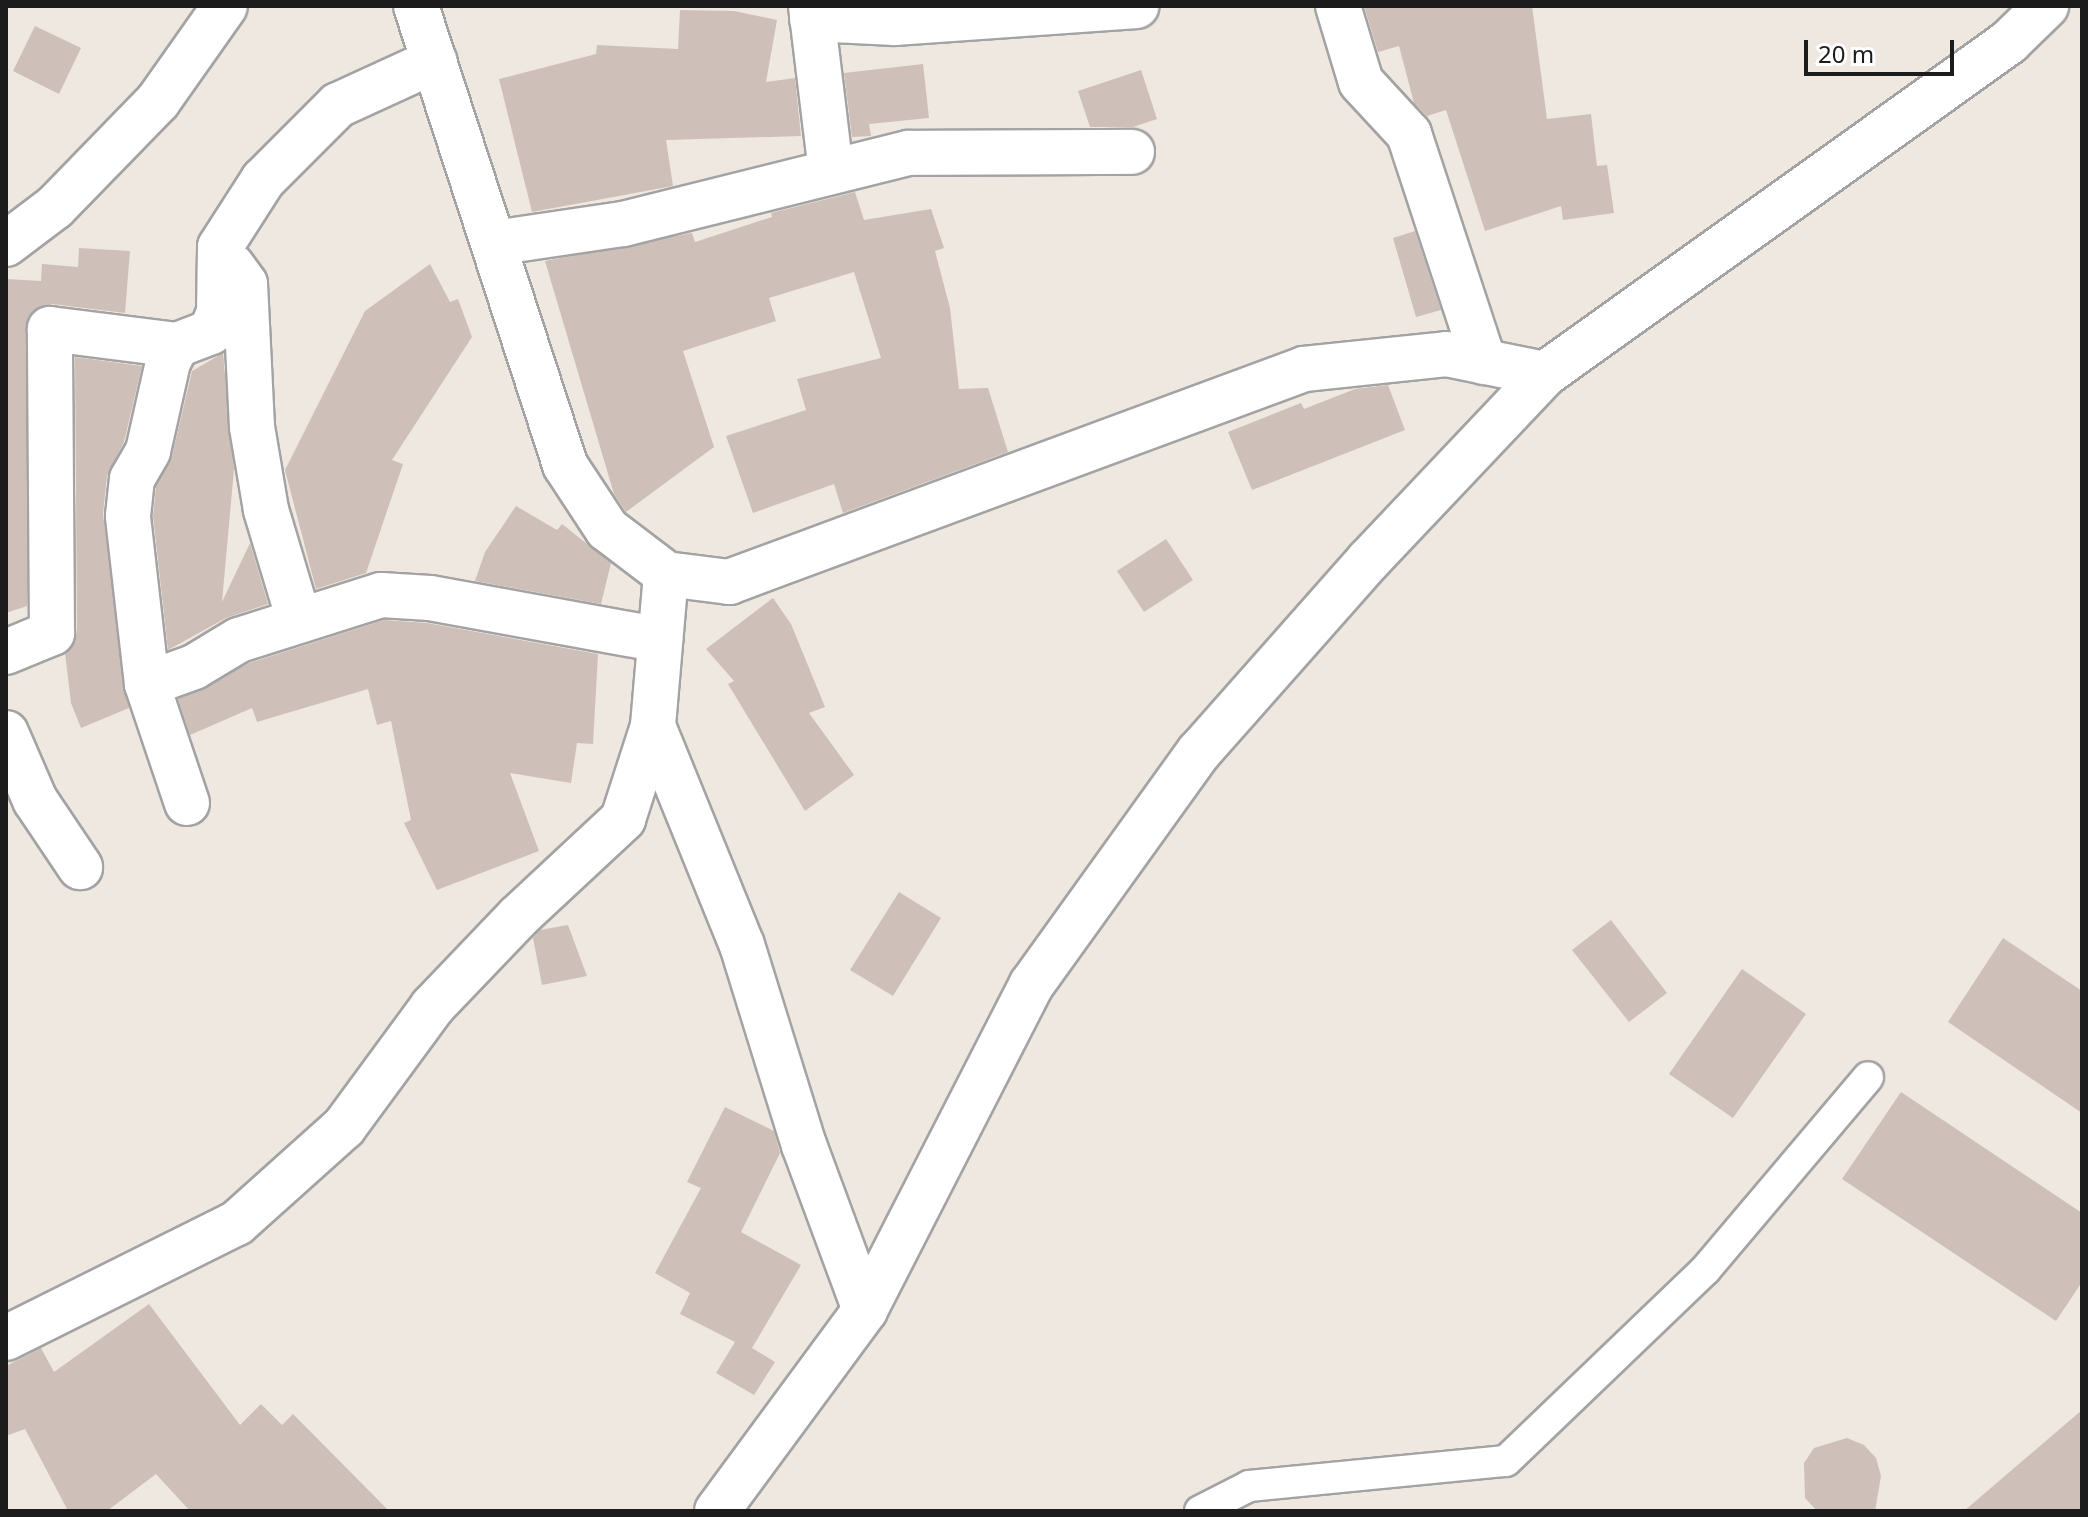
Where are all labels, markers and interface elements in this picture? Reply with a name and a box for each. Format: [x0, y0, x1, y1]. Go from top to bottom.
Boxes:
scale bar [1808, 24, 1958, 74]
text: 20 m [1818, 37, 1874, 70]

